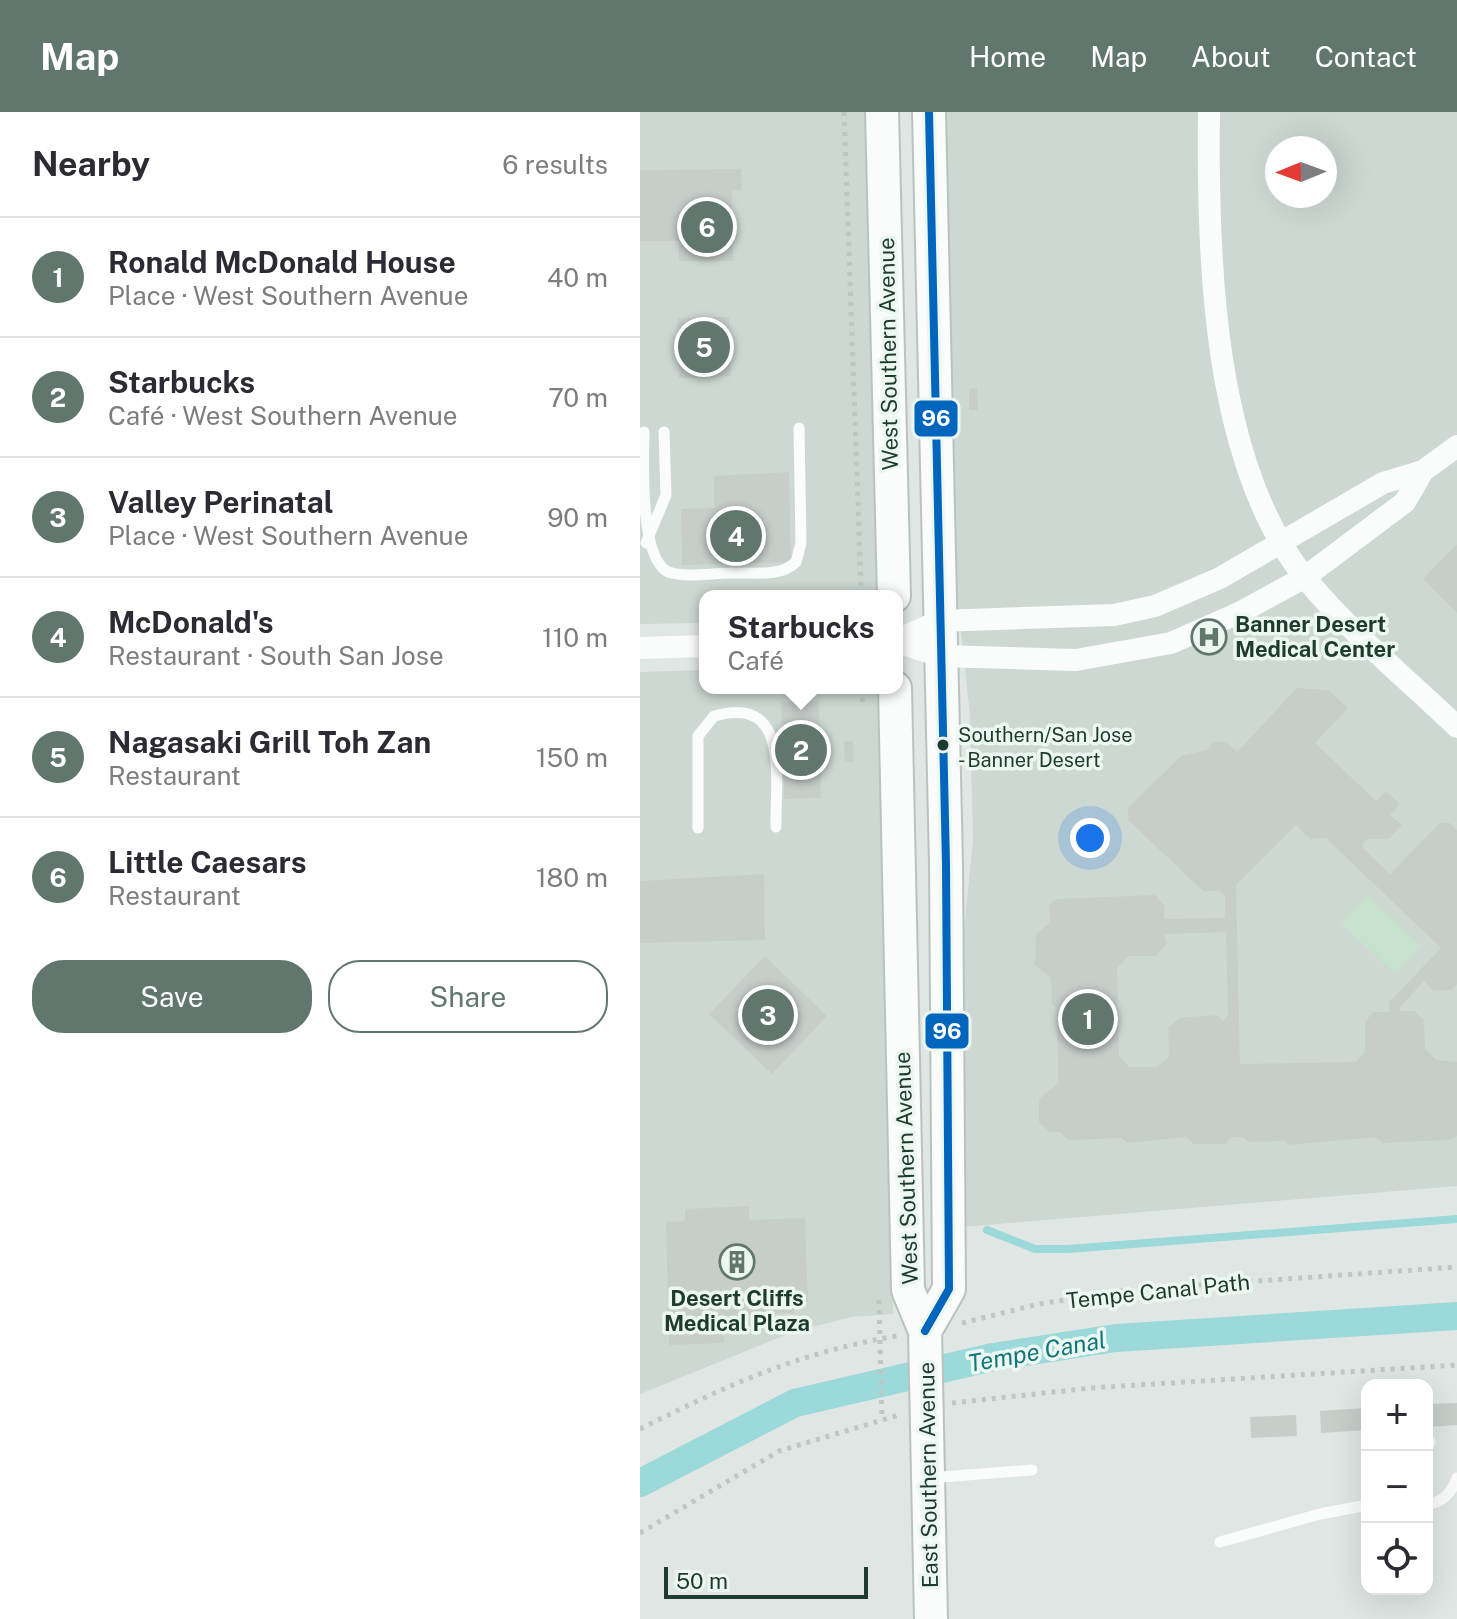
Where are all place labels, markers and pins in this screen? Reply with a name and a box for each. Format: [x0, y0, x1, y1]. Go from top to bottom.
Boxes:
pin: 6 [681, 197, 733, 257]
pin: 5 [678, 317, 730, 377]
pin: 4 [710, 506, 762, 566]
place label: Banner Desert Medical Center [1235, 611, 1395, 662]
hospital icon: Banner Desert Medical Center [1190, 618, 1228, 656]
pin: 2 [775, 720, 827, 780]
place label: Southern/San Jose - Banner Desert [958, 723, 1133, 772]
marker: Southern/San Jose - Banner Desert [935, 737, 951, 753]
pin: 3 [742, 985, 794, 1045]
pin: 1 [1062, 989, 1114, 1049]
building icon: Desert Cliffs Medical Plaza [718, 1243, 756, 1281]
place label: Desert Cliffs Medical Plaza [664, 1285, 810, 1336]

